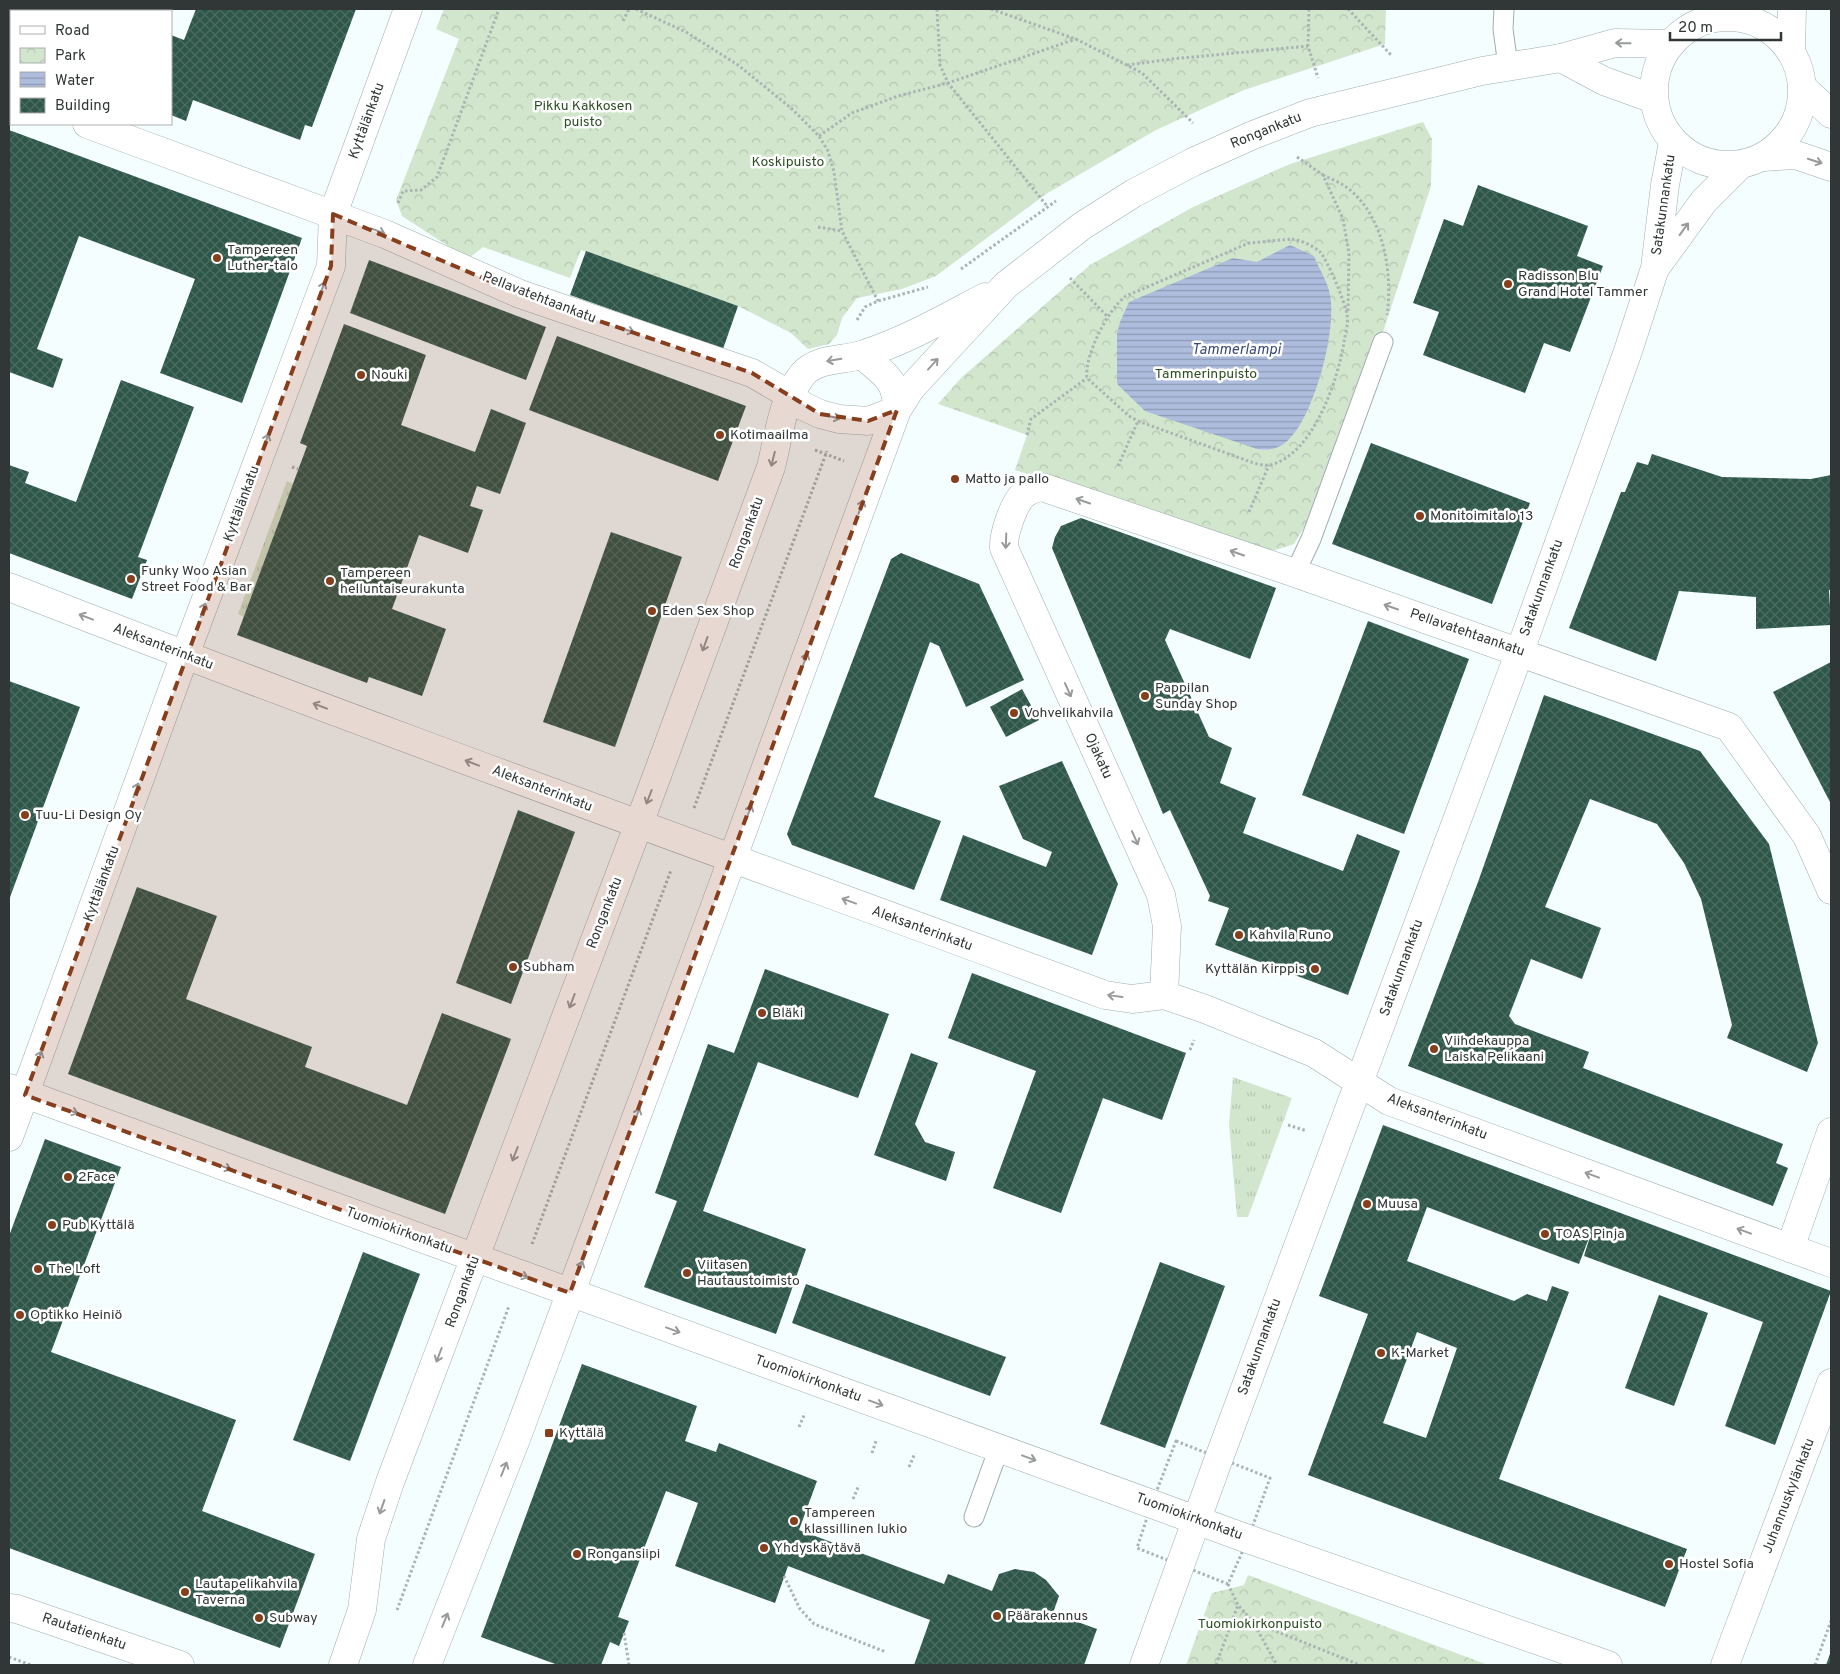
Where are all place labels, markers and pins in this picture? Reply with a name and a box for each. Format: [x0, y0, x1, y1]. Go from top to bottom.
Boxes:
place label: Tampereen Luther-talo [227, 242, 298, 275]
marker: Tampereen Luther-talo [211, 252, 223, 264]
place label: Radisson Blu Grand Hotel Tammer [1518, 268, 1649, 301]
marker: Radisson Blu Grand Hotel Tammer [1502, 278, 1514, 290]
place label: Nouki [371, 367, 408, 384]
marker: Nouki [355, 369, 367, 381]
place label: Kotimaailma [730, 427, 808, 444]
marker: Kotimaailma [714, 429, 726, 441]
place label: Matto ja pallo [965, 471, 1049, 488]
marker: Matto ja pallo [949, 473, 961, 485]
place label: Monitoimitalo 13 [1430, 508, 1533, 525]
marker: Monitoimitalo 13 [1414, 510, 1426, 522]
place label: Funky Woo Asian Street Food & Bar [141, 563, 252, 596]
place label: Tampereen helluntaiseurakunta [340, 565, 465, 598]
marker: Funky Woo Asian Street Food & Bar [125, 573, 137, 585]
marker: Tampereen helluntaiseurakunta [324, 575, 336, 587]
place label: Eden Sex Shop [662, 603, 755, 620]
marker: Eden Sex Shop [646, 605, 658, 617]
place label: Pappilan Sunday Shop [1155, 680, 1238, 713]
marker: Pappilan Sunday Shop [1139, 690, 1151, 702]
place label: Vohvelikahvila [1024, 705, 1113, 722]
marker: Vohvelikahvila [1008, 707, 1020, 719]
place label: Tuu-Li Design Oy [35, 807, 142, 824]
marker: Tuu-Li Design Oy [19, 809, 31, 821]
place label: Kahvila Runo [1249, 927, 1331, 944]
marker: Kahvila Runo [1233, 929, 1245, 941]
place label: Subham [523, 959, 575, 976]
marker: Subham [507, 961, 519, 973]
place label: Kyttälän Kirppis [1205, 961, 1305, 978]
marker: Kyttälän Kirppis [1309, 963, 1321, 975]
place label: Bläki [772, 1005, 803, 1022]
marker: Bläki [756, 1007, 768, 1019]
place label: Viihdekauppa Laiska Pelikaani [1444, 1033, 1544, 1066]
marker: Viihdekauppa Laiska Pelikaani [1428, 1043, 1440, 1055]
place label: 2Face [78, 1169, 116, 1186]
marker: 2Face [62, 1171, 74, 1183]
place label: Muusa [1377, 1196, 1418, 1213]
marker: Muusa [1361, 1198, 1373, 1210]
place label: Pub Kyttälä [62, 1217, 135, 1234]
marker: Pub Kyttälä [46, 1219, 58, 1231]
place label: TOAS Pinja [1555, 1226, 1625, 1243]
marker: TOAS Pinja [1539, 1228, 1551, 1240]
place label: Viitasen Hautaustoimisto [697, 1257, 800, 1290]
place label: The Loft [48, 1261, 101, 1278]
marker: The Loft [32, 1263, 44, 1275]
marker: Viitasen Hautaustoimisto [681, 1267, 693, 1279]
place label: Optikko Heiniö [30, 1307, 123, 1324]
marker: Optikko Heiniö [14, 1309, 26, 1321]
place label: K-Market [1391, 1345, 1449, 1362]
marker: K-Market [1375, 1347, 1387, 1359]
place label: Kyttälä [559, 1425, 604, 1442]
marker: Kyttälä [543, 1427, 555, 1439]
place label: Tampereen klassillinen lukio [804, 1505, 908, 1538]
marker: Tampereen klassillinen lukio [788, 1515, 800, 1527]
place label: Yhdyskäytävä [774, 1540, 861, 1557]
marker: Yhdyskäytävä [758, 1542, 770, 1554]
place label: Rongansiipi [587, 1546, 660, 1563]
marker: Rongansiipi [571, 1548, 583, 1560]
place label: Hostel Sofia [1679, 1556, 1754, 1573]
marker: Hostel Sofia [1663, 1558, 1675, 1570]
place label: Lautapelikahvila Taverna [195, 1576, 298, 1609]
marker: Lautapelikahvila Taverna [179, 1586, 191, 1598]
place label: Päärakennus [1007, 1608, 1088, 1625]
place label: Subway [269, 1610, 318, 1627]
marker: Päärakennus [991, 1610, 1003, 1622]
marker: Subway [253, 1612, 265, 1624]

